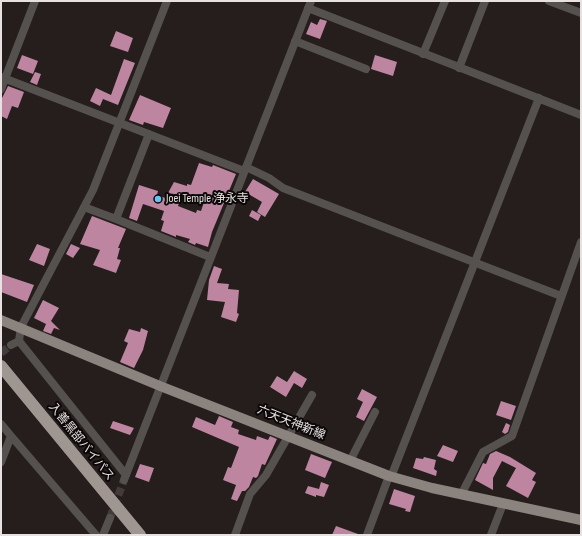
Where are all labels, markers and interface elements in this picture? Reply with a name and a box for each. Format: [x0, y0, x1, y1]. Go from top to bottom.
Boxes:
place label: Joei Temple 浄永寺 [166, 192, 249, 206]
marker: Joei Temple 浄永寺 [153, 194, 163, 204]
street label: 入善黒部バイパス [45, 400, 117, 484]
street label: 六天天神新線 [255, 403, 327, 443]

